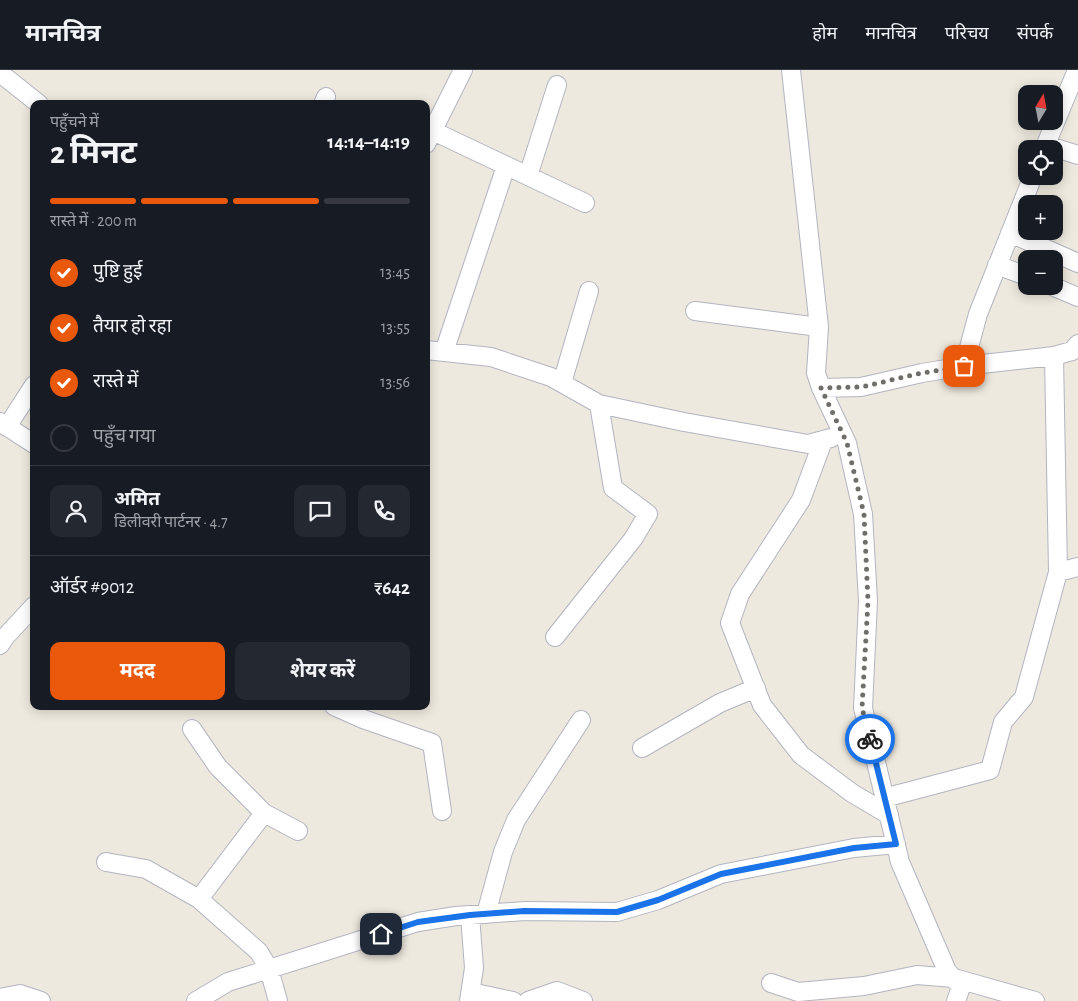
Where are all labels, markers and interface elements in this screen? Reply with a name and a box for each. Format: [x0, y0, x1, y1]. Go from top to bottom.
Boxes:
text: मानचित्र [25, 22, 101, 46]
text: होम [812, 25, 837, 43]
text: मानचित्र [865, 25, 917, 43]
text: परिचय [945, 25, 989, 43]
text: संपर्क [1017, 25, 1053, 43]
north arrow [1018, 85, 1062, 130]
map controls [1018, 85, 1063, 295]
text: पहुँचने में [50, 114, 99, 130]
text: 14:14–14:19 [327, 133, 410, 152]
text: 2 मिनट [50, 137, 137, 169]
button: locate [1018, 140, 1063, 185]
button: + [1018, 195, 1063, 240]
text: रास्ते में · 200 m [50, 213, 137, 229]
button: − [1018, 250, 1063, 295]
icon: check [50, 259, 78, 287]
text: पुष्टि हुई [93, 262, 142, 281]
text: 13:45 [380, 264, 410, 280]
icon: check [50, 314, 78, 342]
text: तैयार हो रहा [93, 317, 172, 336]
text: 13:55 [381, 319, 410, 335]
pin [943, 345, 985, 387]
icon: bag [950, 352, 978, 380]
icon: check [50, 369, 78, 397]
text: रास्ते में [93, 372, 138, 391]
text: 13:56 [380, 374, 410, 390]
text: पहुँच गया [93, 427, 156, 446]
button: person [50, 485, 102, 537]
button: chat [294, 485, 346, 537]
button: phone [358, 485, 410, 537]
text: अमित [114, 490, 160, 509]
text: डिलीवरी पार्टनर · 4.7 [114, 514, 228, 530]
text: ऑर्डर #9012 [50, 578, 134, 597]
text: ₹642 [374, 579, 410, 598]
button: मदद [50, 642, 225, 700]
button: शेयर करें [235, 642, 410, 700]
courier [845, 714, 895, 764]
icon: bike [856, 725, 884, 753]
pin [360, 913, 402, 955]
icon: home [367, 920, 395, 948]

